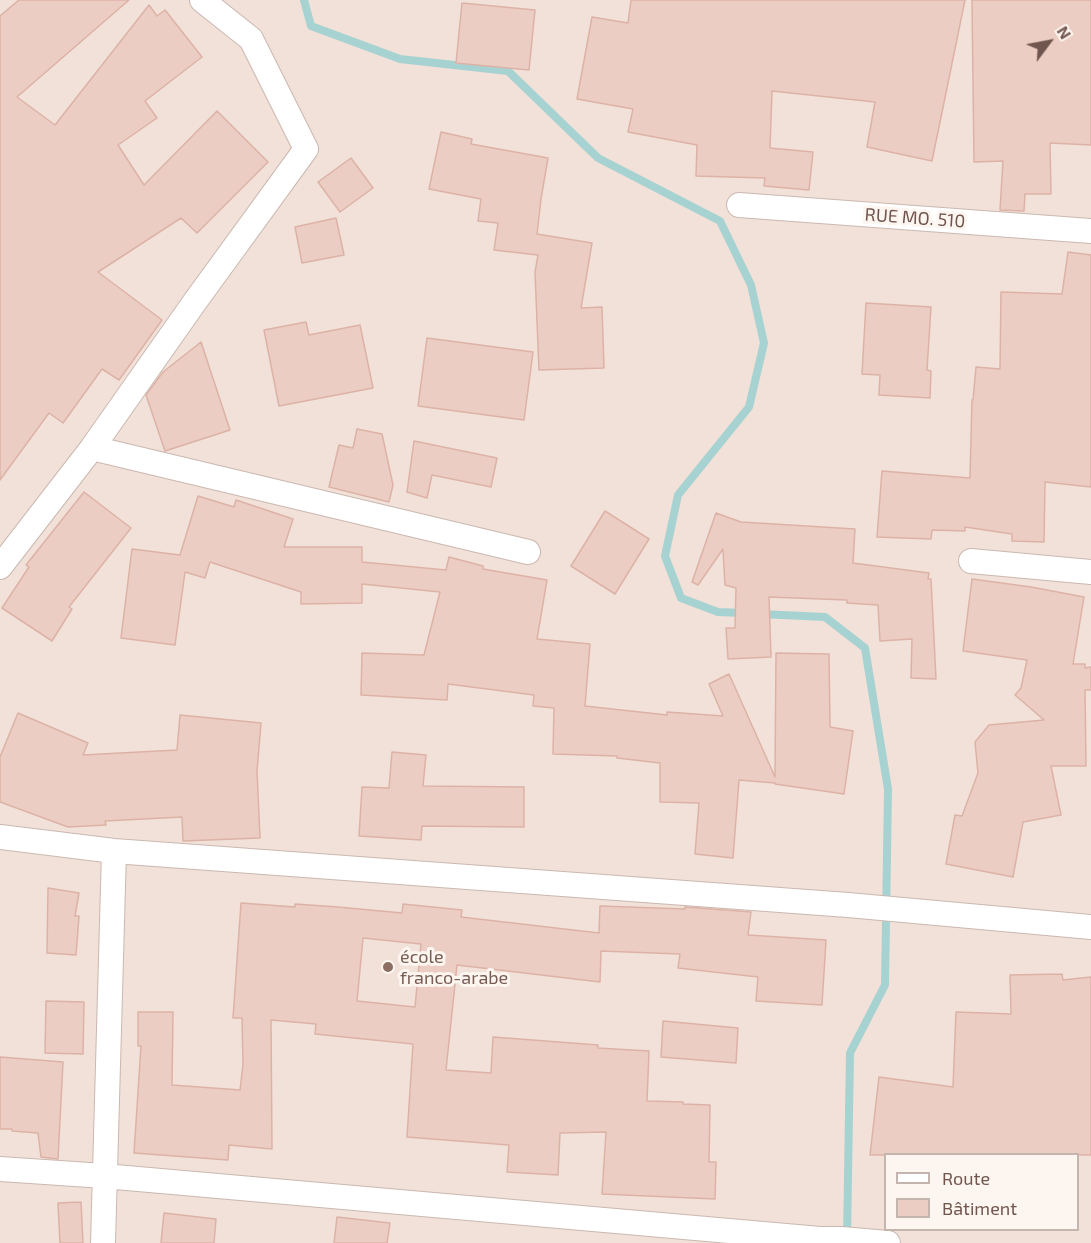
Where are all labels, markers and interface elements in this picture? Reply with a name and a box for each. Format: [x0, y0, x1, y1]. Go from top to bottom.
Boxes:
north arrow [1019, 12, 1079, 72]
text: N [1054, 22, 1076, 42]
street label: RUE MO. 510 [864, 204, 966, 232]
place label: école franco-arabe [400, 946, 508, 988]
marker: école franco-arabe [381, 960, 395, 974]
legend [884, 1153, 1079, 1231]
text: Route [942, 1167, 990, 1189]
text: Bâtiment [942, 1197, 1017, 1219]

